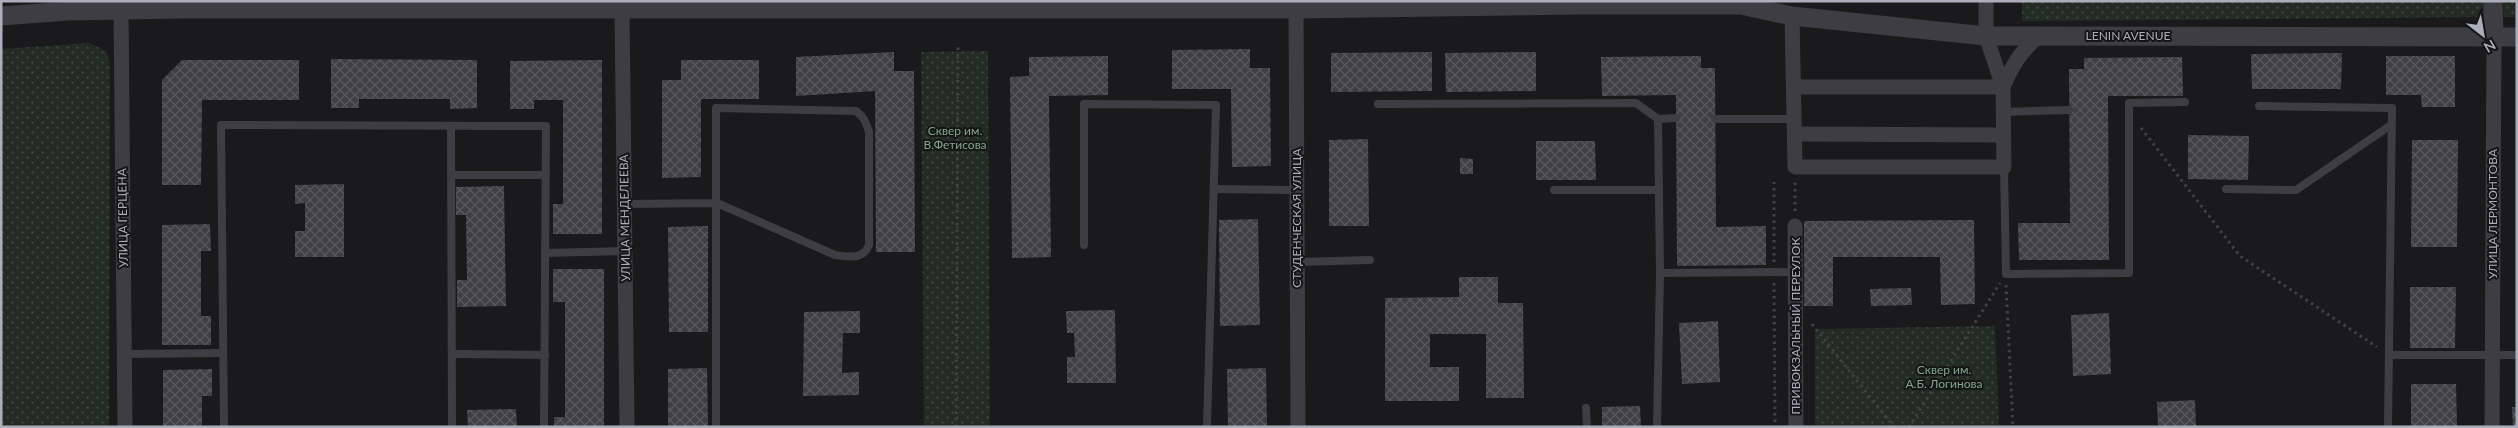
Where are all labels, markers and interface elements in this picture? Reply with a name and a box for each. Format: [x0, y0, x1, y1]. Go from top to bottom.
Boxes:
north arrow [2458, 10, 2508, 60]
street label: LENIN AVENUE [2086, 28, 2171, 43]
text: N [2481, 37, 2499, 57]
park label: Сквер им. В.Фетисова [923, 123, 987, 152]
street label: СТУДЕНЧЕСКАЯ УЛИЦА [1289, 147, 1304, 288]
street label: УЛИЦА ЛЕРМОНТОВА [2485, 148, 2500, 279]
street label: УЛИЦА МЕНДЕЛЕЕВА [616, 153, 633, 282]
street label: УЛИЦА ГЕРЦЕНА [114, 167, 131, 268]
street label: ПРИВОКЗАЛЬНЫЙ ПЕРЕУЛОК [1788, 238, 1803, 414]
park label: Сквер им. А.Б. Логинова [1906, 362, 1983, 391]

